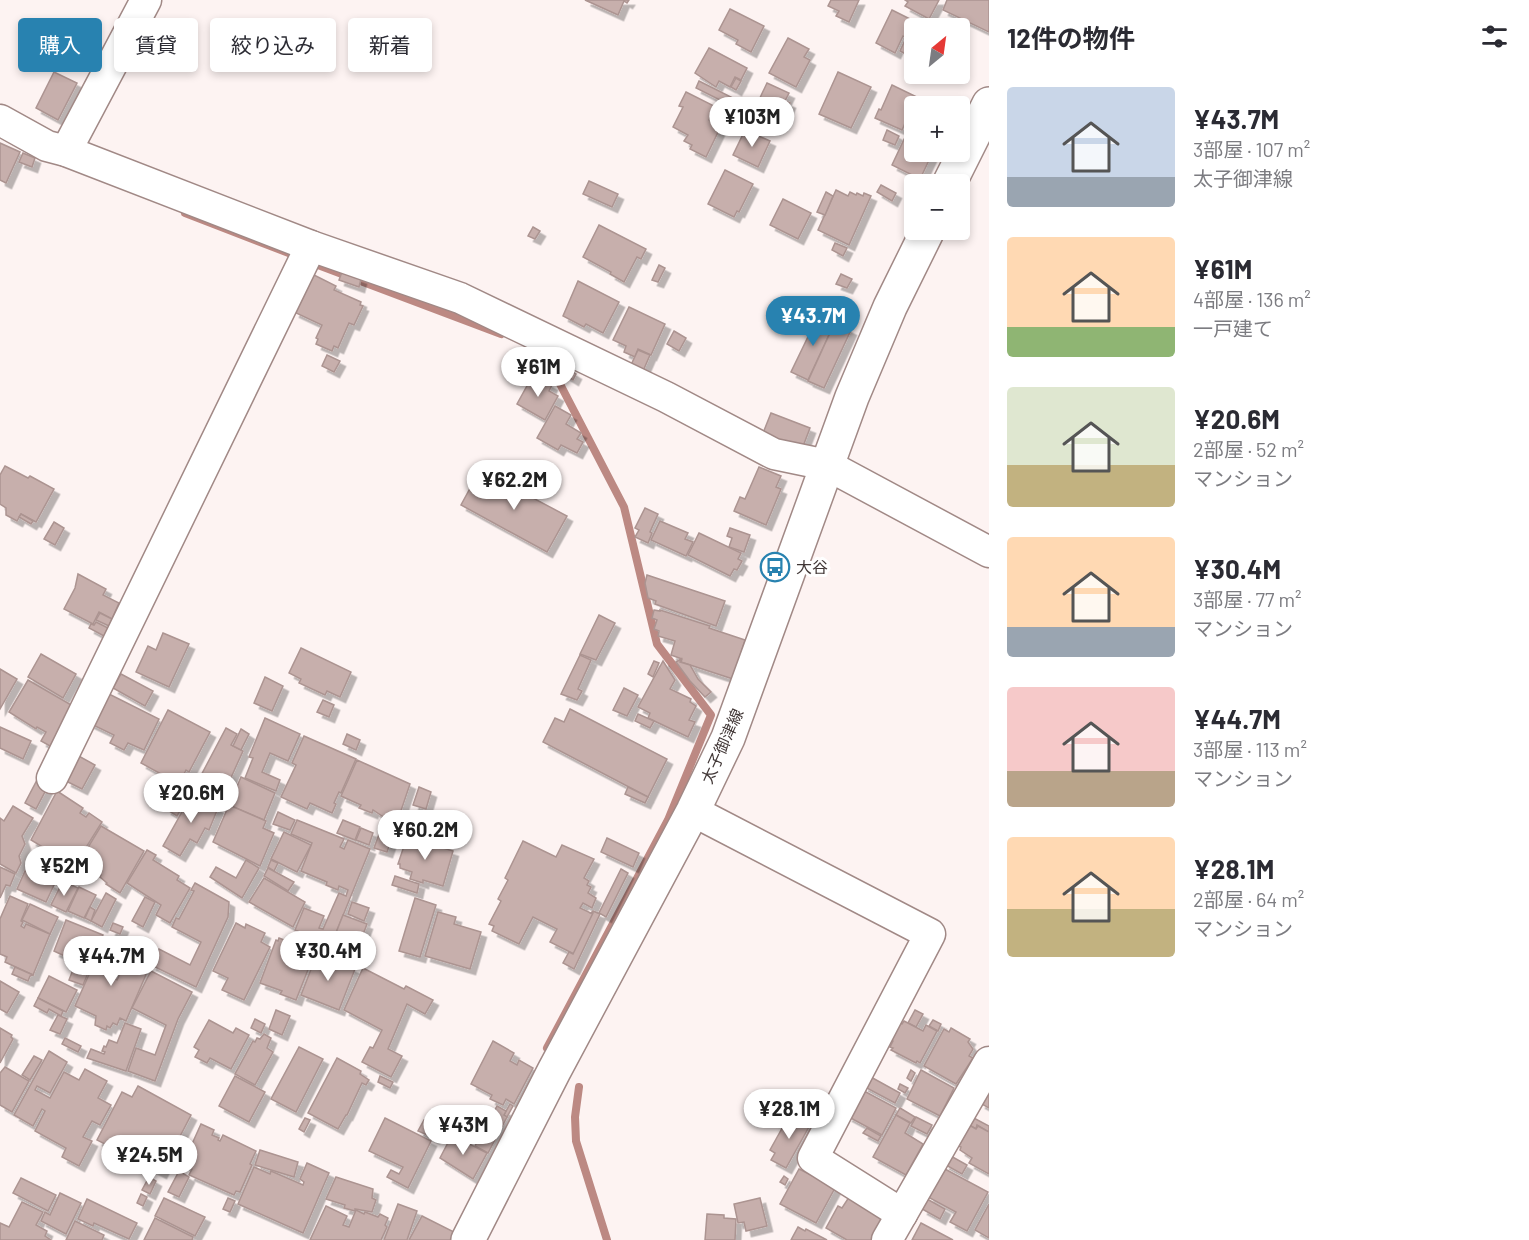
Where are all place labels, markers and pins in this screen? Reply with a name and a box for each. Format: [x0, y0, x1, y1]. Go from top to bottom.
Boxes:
pin: ¥103M [710, 97, 794, 148]
pin: ¥43.7M [764, 296, 862, 347]
pin: ¥61M [502, 347, 574, 398]
pin: ¥62.2M [465, 460, 563, 511]
bus stop icon: 大谷 [759, 551, 791, 583]
place label: 大谷 [796, 557, 828, 576]
pin: ¥20.6M [142, 773, 240, 824]
pin: ¥60.2M [376, 810, 474, 861]
pin: ¥52M [28, 846, 100, 897]
pin: ¥30.4M [279, 931, 377, 982]
pin: ¥44.7M [62, 936, 160, 987]
pin: ¥28.1M [740, 1089, 838, 1140]
pin: ¥43M [427, 1105, 499, 1156]
pin: ¥24.5M [100, 1135, 198, 1186]

